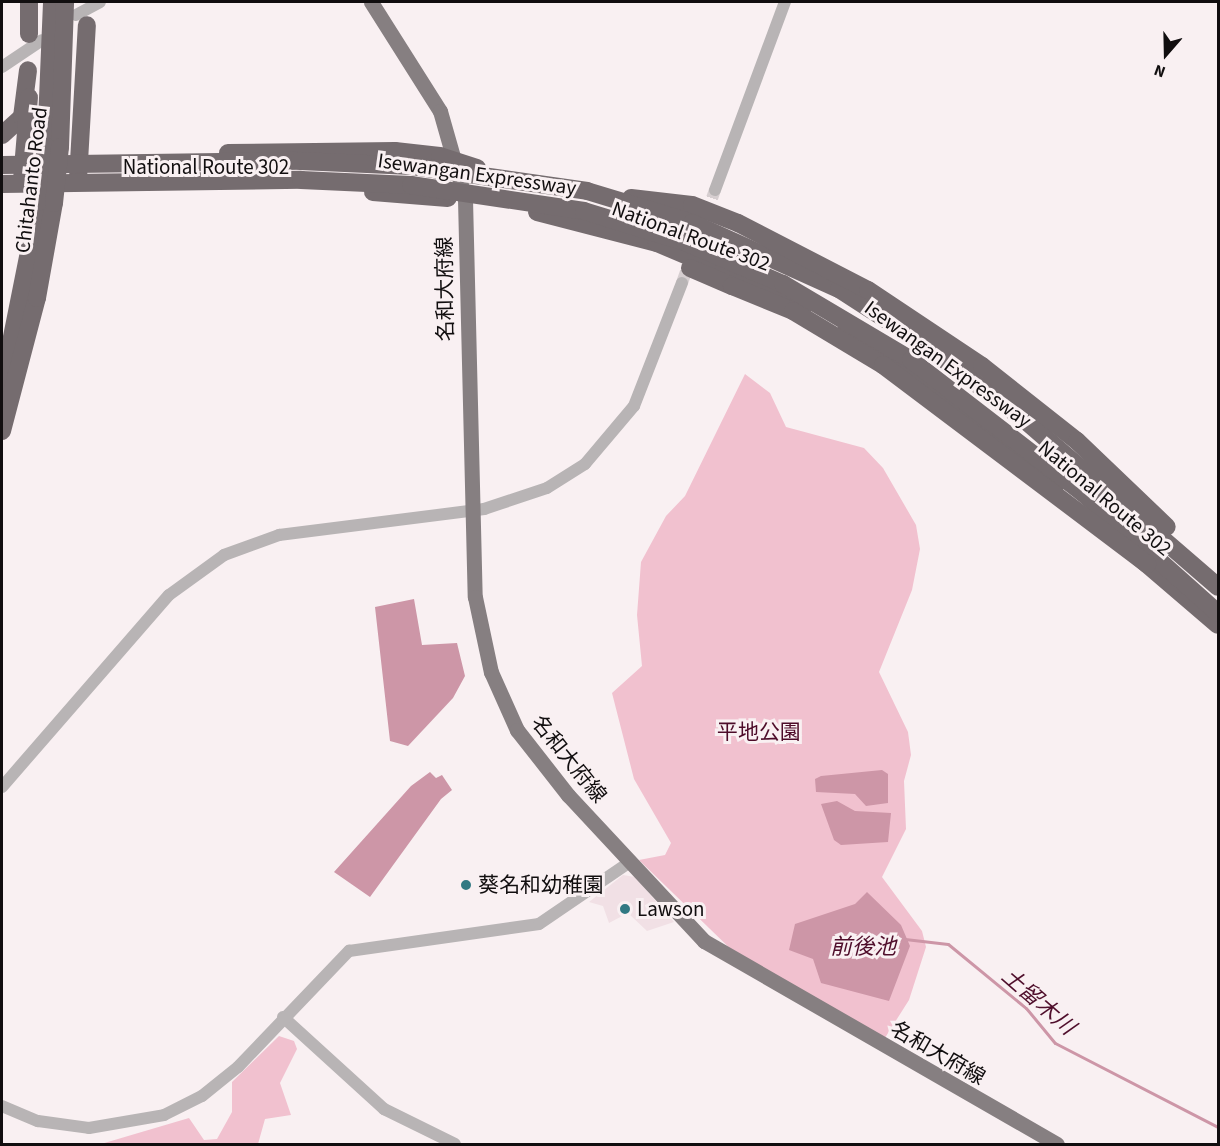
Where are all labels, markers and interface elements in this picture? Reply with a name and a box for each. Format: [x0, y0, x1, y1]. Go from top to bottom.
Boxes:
north arrow [1136, 24, 1196, 84]
text: N [1151, 59, 1169, 83]
street label: Chitahanto Road [10, 106, 52, 254]
street label: Isewangan Expressway [376, 148, 578, 200]
street label: National Route 302 [123, 154, 289, 180]
street label: National Route 302 [608, 196, 774, 276]
street label: 名和大府線 [431, 236, 459, 342]
street label: Isewangan Expressway [860, 295, 1036, 433]
street label: National Route 302 [1033, 435, 1177, 561]
street label: 名和大府線 [526, 710, 612, 808]
park label: 平地公園 [717, 719, 801, 745]
place label: 葵名和幼稚園 [478, 872, 604, 898]
marker: 葵名和幼稚園 [459, 878, 473, 892]
place label: Lawson [637, 896, 705, 922]
marker: Lawson [618, 902, 632, 916]
water label: 前後池 [830, 935, 896, 961]
water label: 土留木川 [996, 963, 1080, 1041]
street label: 名和大府線 [886, 1016, 990, 1090]

